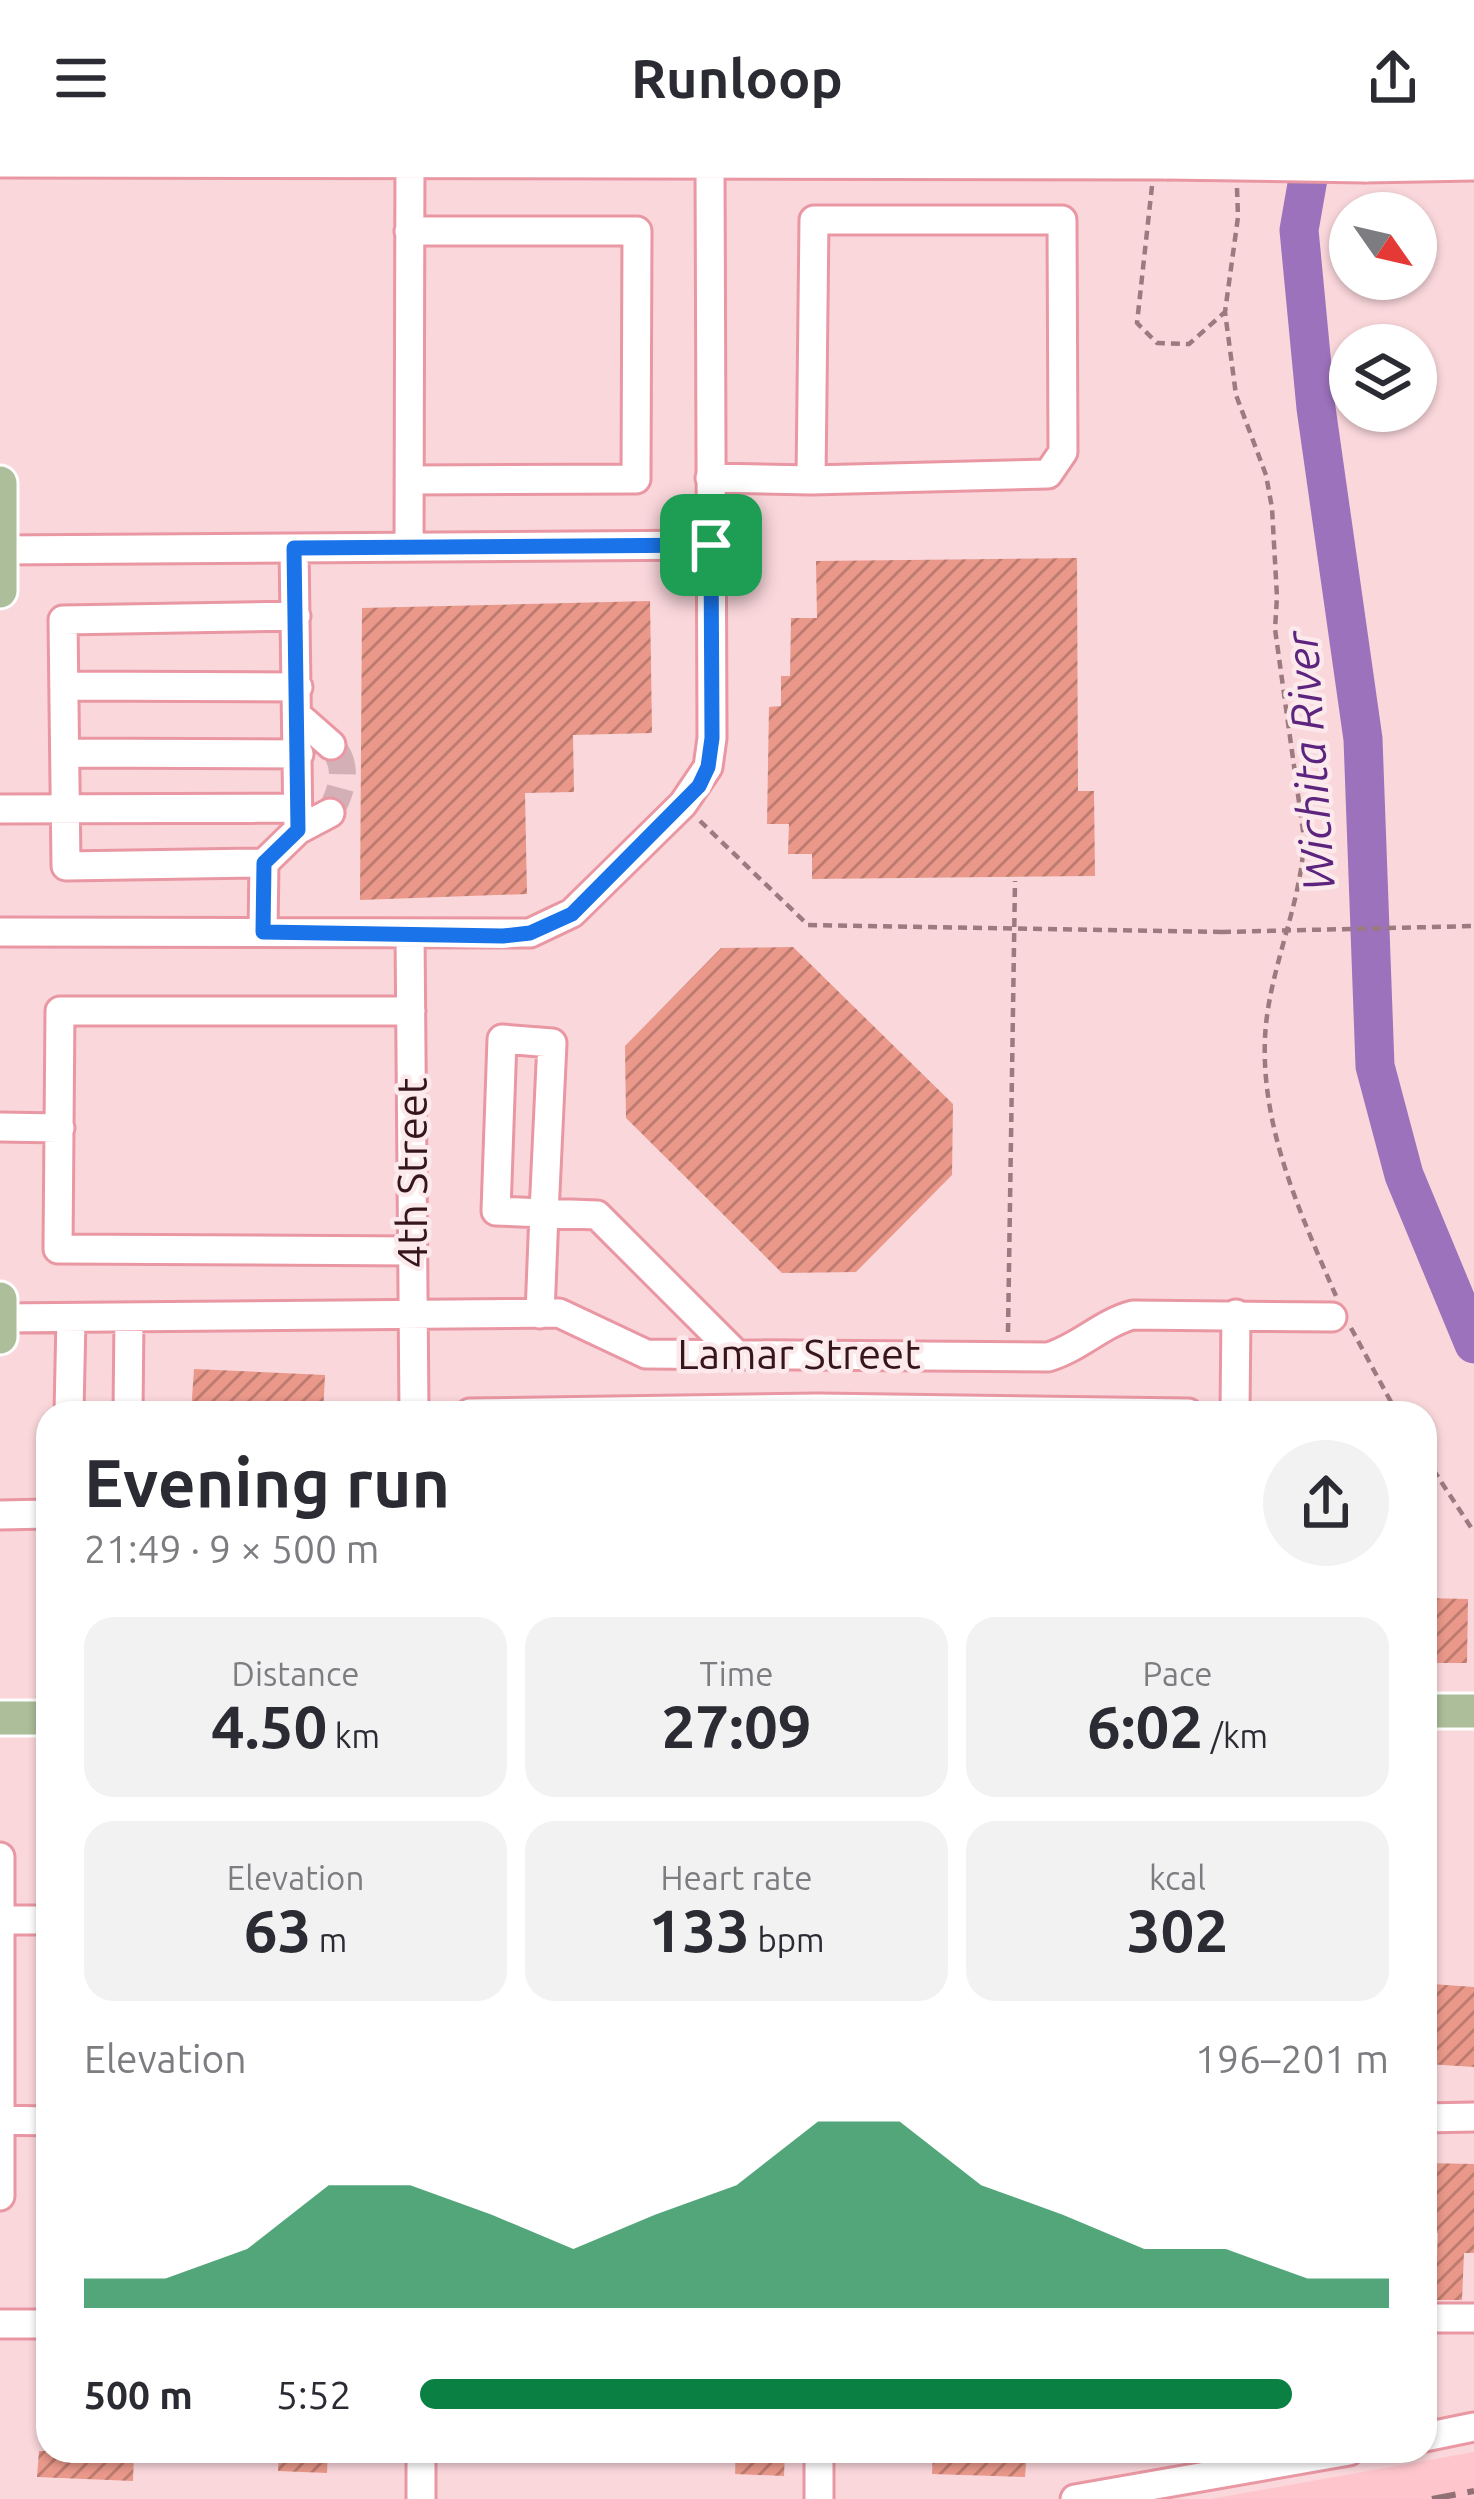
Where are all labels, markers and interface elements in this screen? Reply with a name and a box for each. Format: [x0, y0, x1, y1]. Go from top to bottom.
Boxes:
icon: menu [48, 45, 114, 111]
icon: share [1360, 45, 1426, 111]
text: Runloop [631, 48, 843, 108]
north arrow [1329, 192, 1437, 300]
map controls [1329, 192, 1437, 432]
button: layers [1329, 324, 1437, 432]
pin [660, 494, 762, 596]
icon: arrive [678, 512, 744, 578]
water label: Wichita River [1275, 628, 1344, 893]
street label: 4th Street [388, 1077, 435, 1269]
street label: Lamar Street [677, 1330, 921, 1377]
button: share [1263, 1440, 1389, 1566]
text: Evening run [84, 1445, 450, 1519]
text: 21:49 · 9 × 500 m [84, 1527, 379, 1570]
text: Distance [232, 1655, 359, 1692]
text: Time [700, 1655, 773, 1692]
text: Pace [1143, 1655, 1212, 1692]
text: 4.50 [211, 1692, 327, 1759]
text: 27:09 [661, 1692, 812, 1759]
text: 6:02 [1087, 1692, 1203, 1759]
text: km [327, 1717, 380, 1754]
text: /km [1203, 1717, 1268, 1754]
text: Elevation [227, 1859, 364, 1896]
text: Heart rate [661, 1859, 812, 1896]
text: kcal [1149, 1859, 1206, 1896]
text: 63 [244, 1896, 311, 1963]
text: 133 [648, 1896, 750, 1963]
text: 302 [1127, 1896, 1228, 1963]
text: m [311, 1921, 347, 1958]
text: bpm [750, 1921, 825, 1958]
text: Elevation [84, 2037, 247, 2080]
text: 196–201 m [1195, 2037, 1389, 2080]
text: 500 m [84, 2373, 193, 2416]
text: 5:52 [276, 2373, 352, 2416]

